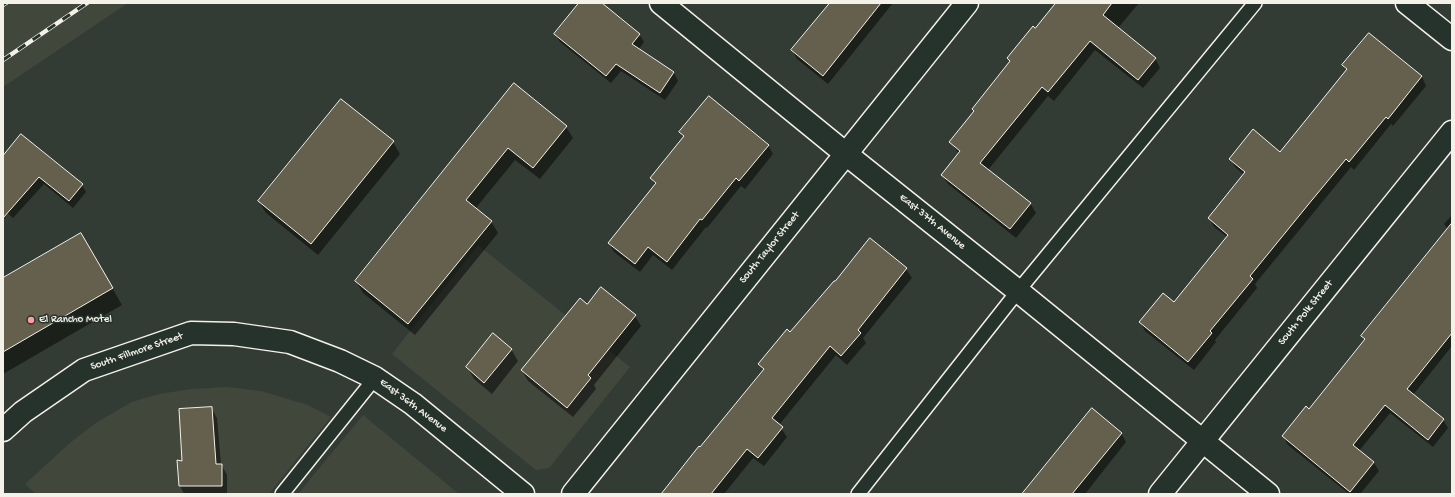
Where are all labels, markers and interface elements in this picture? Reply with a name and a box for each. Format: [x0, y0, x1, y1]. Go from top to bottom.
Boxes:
street label: East 37th Avenue [896, 191, 968, 253]
street label: South Taylor Street [737, 209, 803, 287]
street label: South Polk Street [1276, 278, 1336, 348]
place label: El Rancho Motel [39, 313, 112, 327]
marker: El Rancho Motel [26, 315, 36, 325]
street label: South Fillmore Street [89, 330, 185, 374]
street label: East 36th Avenue [376, 376, 450, 436]

